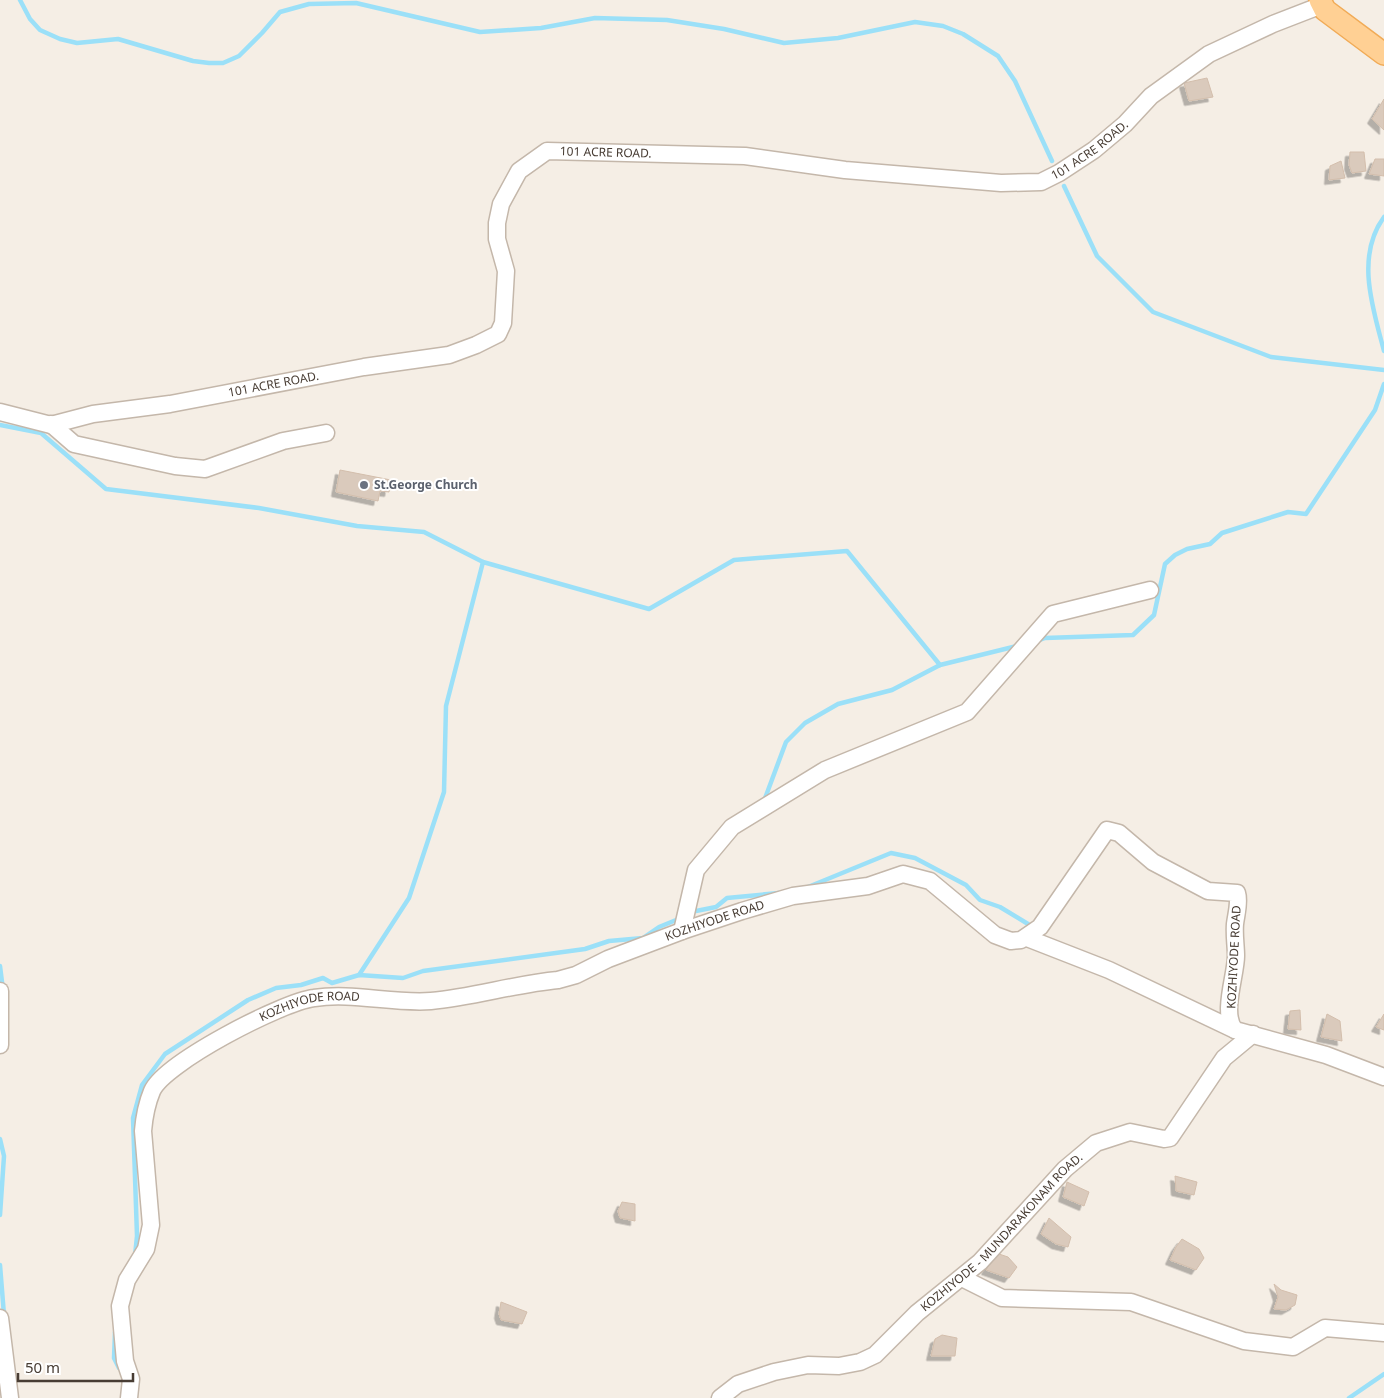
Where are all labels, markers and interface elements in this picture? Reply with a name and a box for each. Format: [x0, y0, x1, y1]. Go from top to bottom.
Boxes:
street label: 101 ACRE ROAD. [1048, 117, 1132, 184]
street label: 101 ACRE ROAD. [560, 142, 652, 162]
street label: 101 ACRE ROAD. [227, 367, 320, 401]
place label: St.George Church [374, 476, 477, 493]
marker: St.George Church [358, 479, 370, 491]
street label: KOZHIYODE ROAD [662, 896, 767, 945]
street label: KOZHIYODE ROAD [1222, 904, 1245, 1009]
street label: KOZHIYODE ROAD [256, 987, 361, 1025]
street label: KOZHIYODE - MUNDARAKONAM ROAD. [916, 1149, 1086, 1315]
scale bar [18, 1350, 132, 1382]
text: 50 m [25, 1357, 60, 1377]

